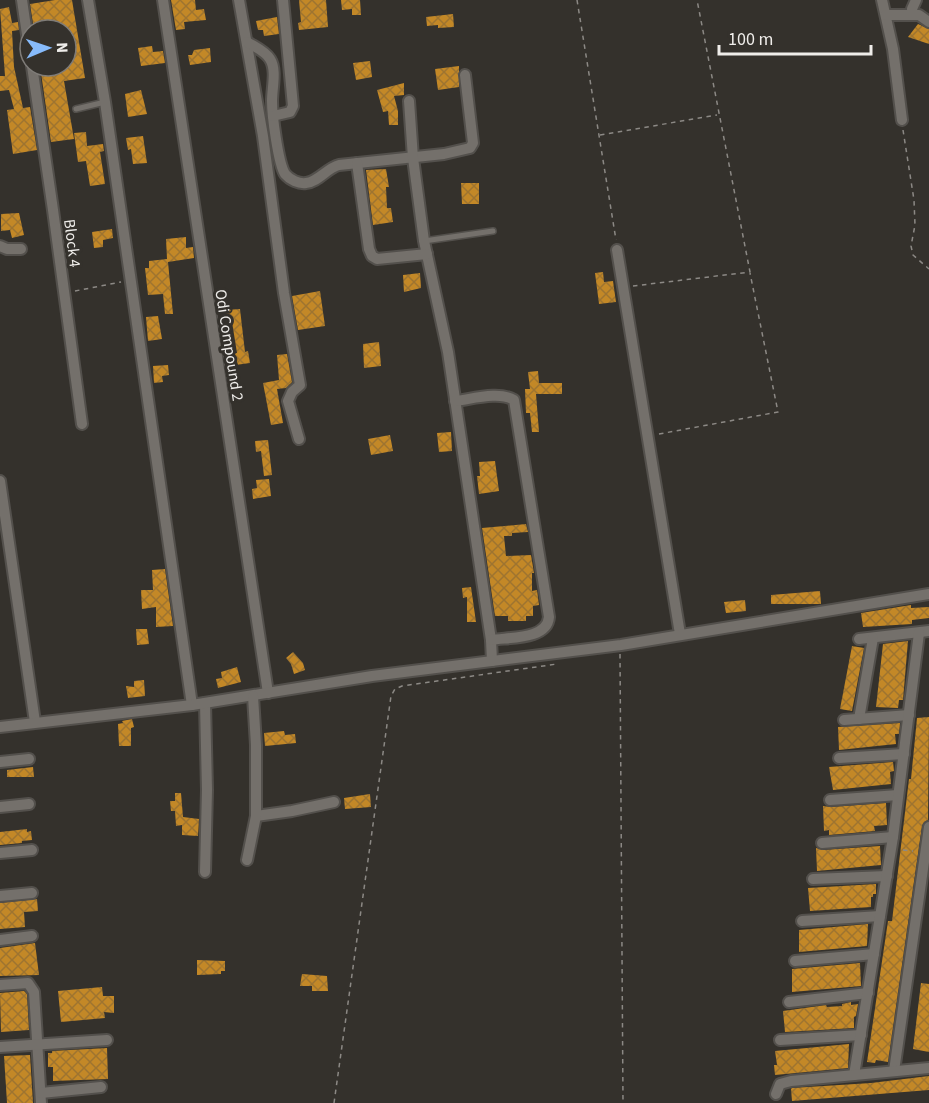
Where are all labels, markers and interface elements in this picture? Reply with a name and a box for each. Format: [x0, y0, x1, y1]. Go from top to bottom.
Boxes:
north arrow [18, 18, 78, 78]
scale bar [719, 18, 870, 56]
text: 100 m [728, 27, 773, 52]
text: N [51, 42, 73, 53]
street label: Block 4 [58, 218, 86, 269]
street label: Odi Compound 2 [209, 288, 249, 403]

